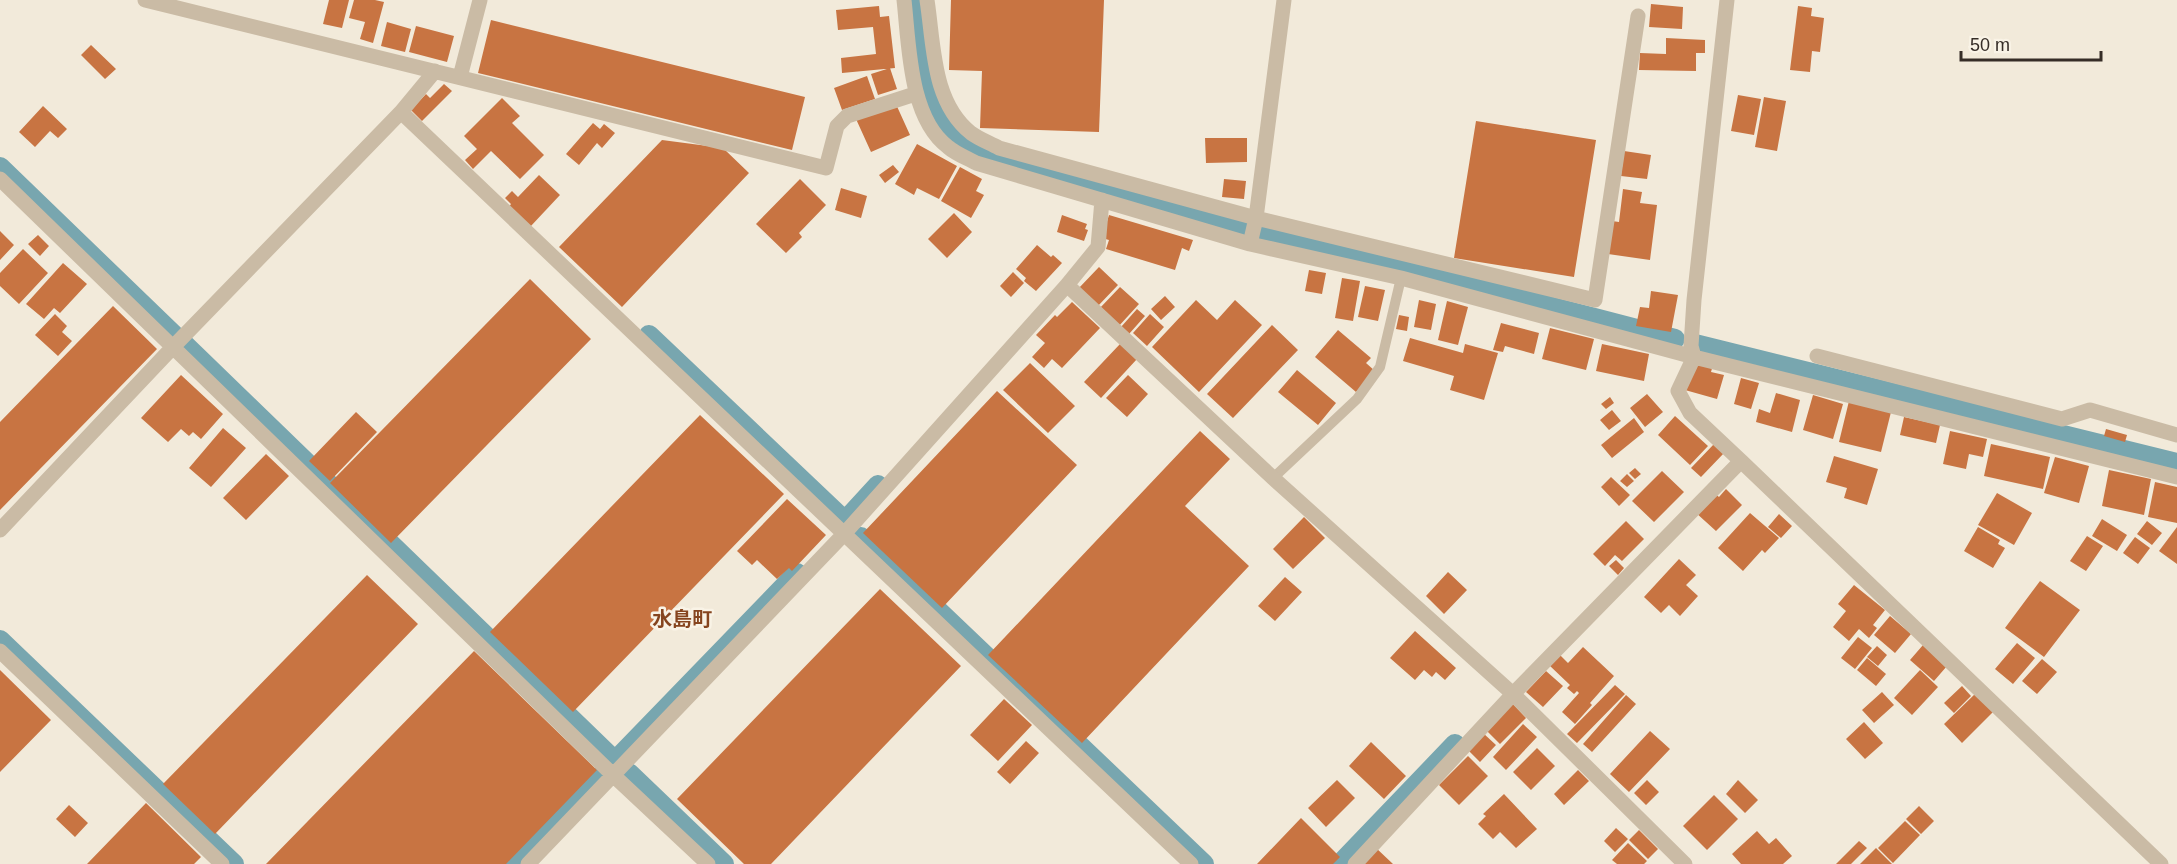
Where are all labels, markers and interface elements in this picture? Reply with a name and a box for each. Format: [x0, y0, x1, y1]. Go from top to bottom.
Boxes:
scale bar [1961, 24, 2100, 62]
text: 50 m [1970, 35, 2010, 55]
district label: 水島町 [652, 608, 712, 630]

